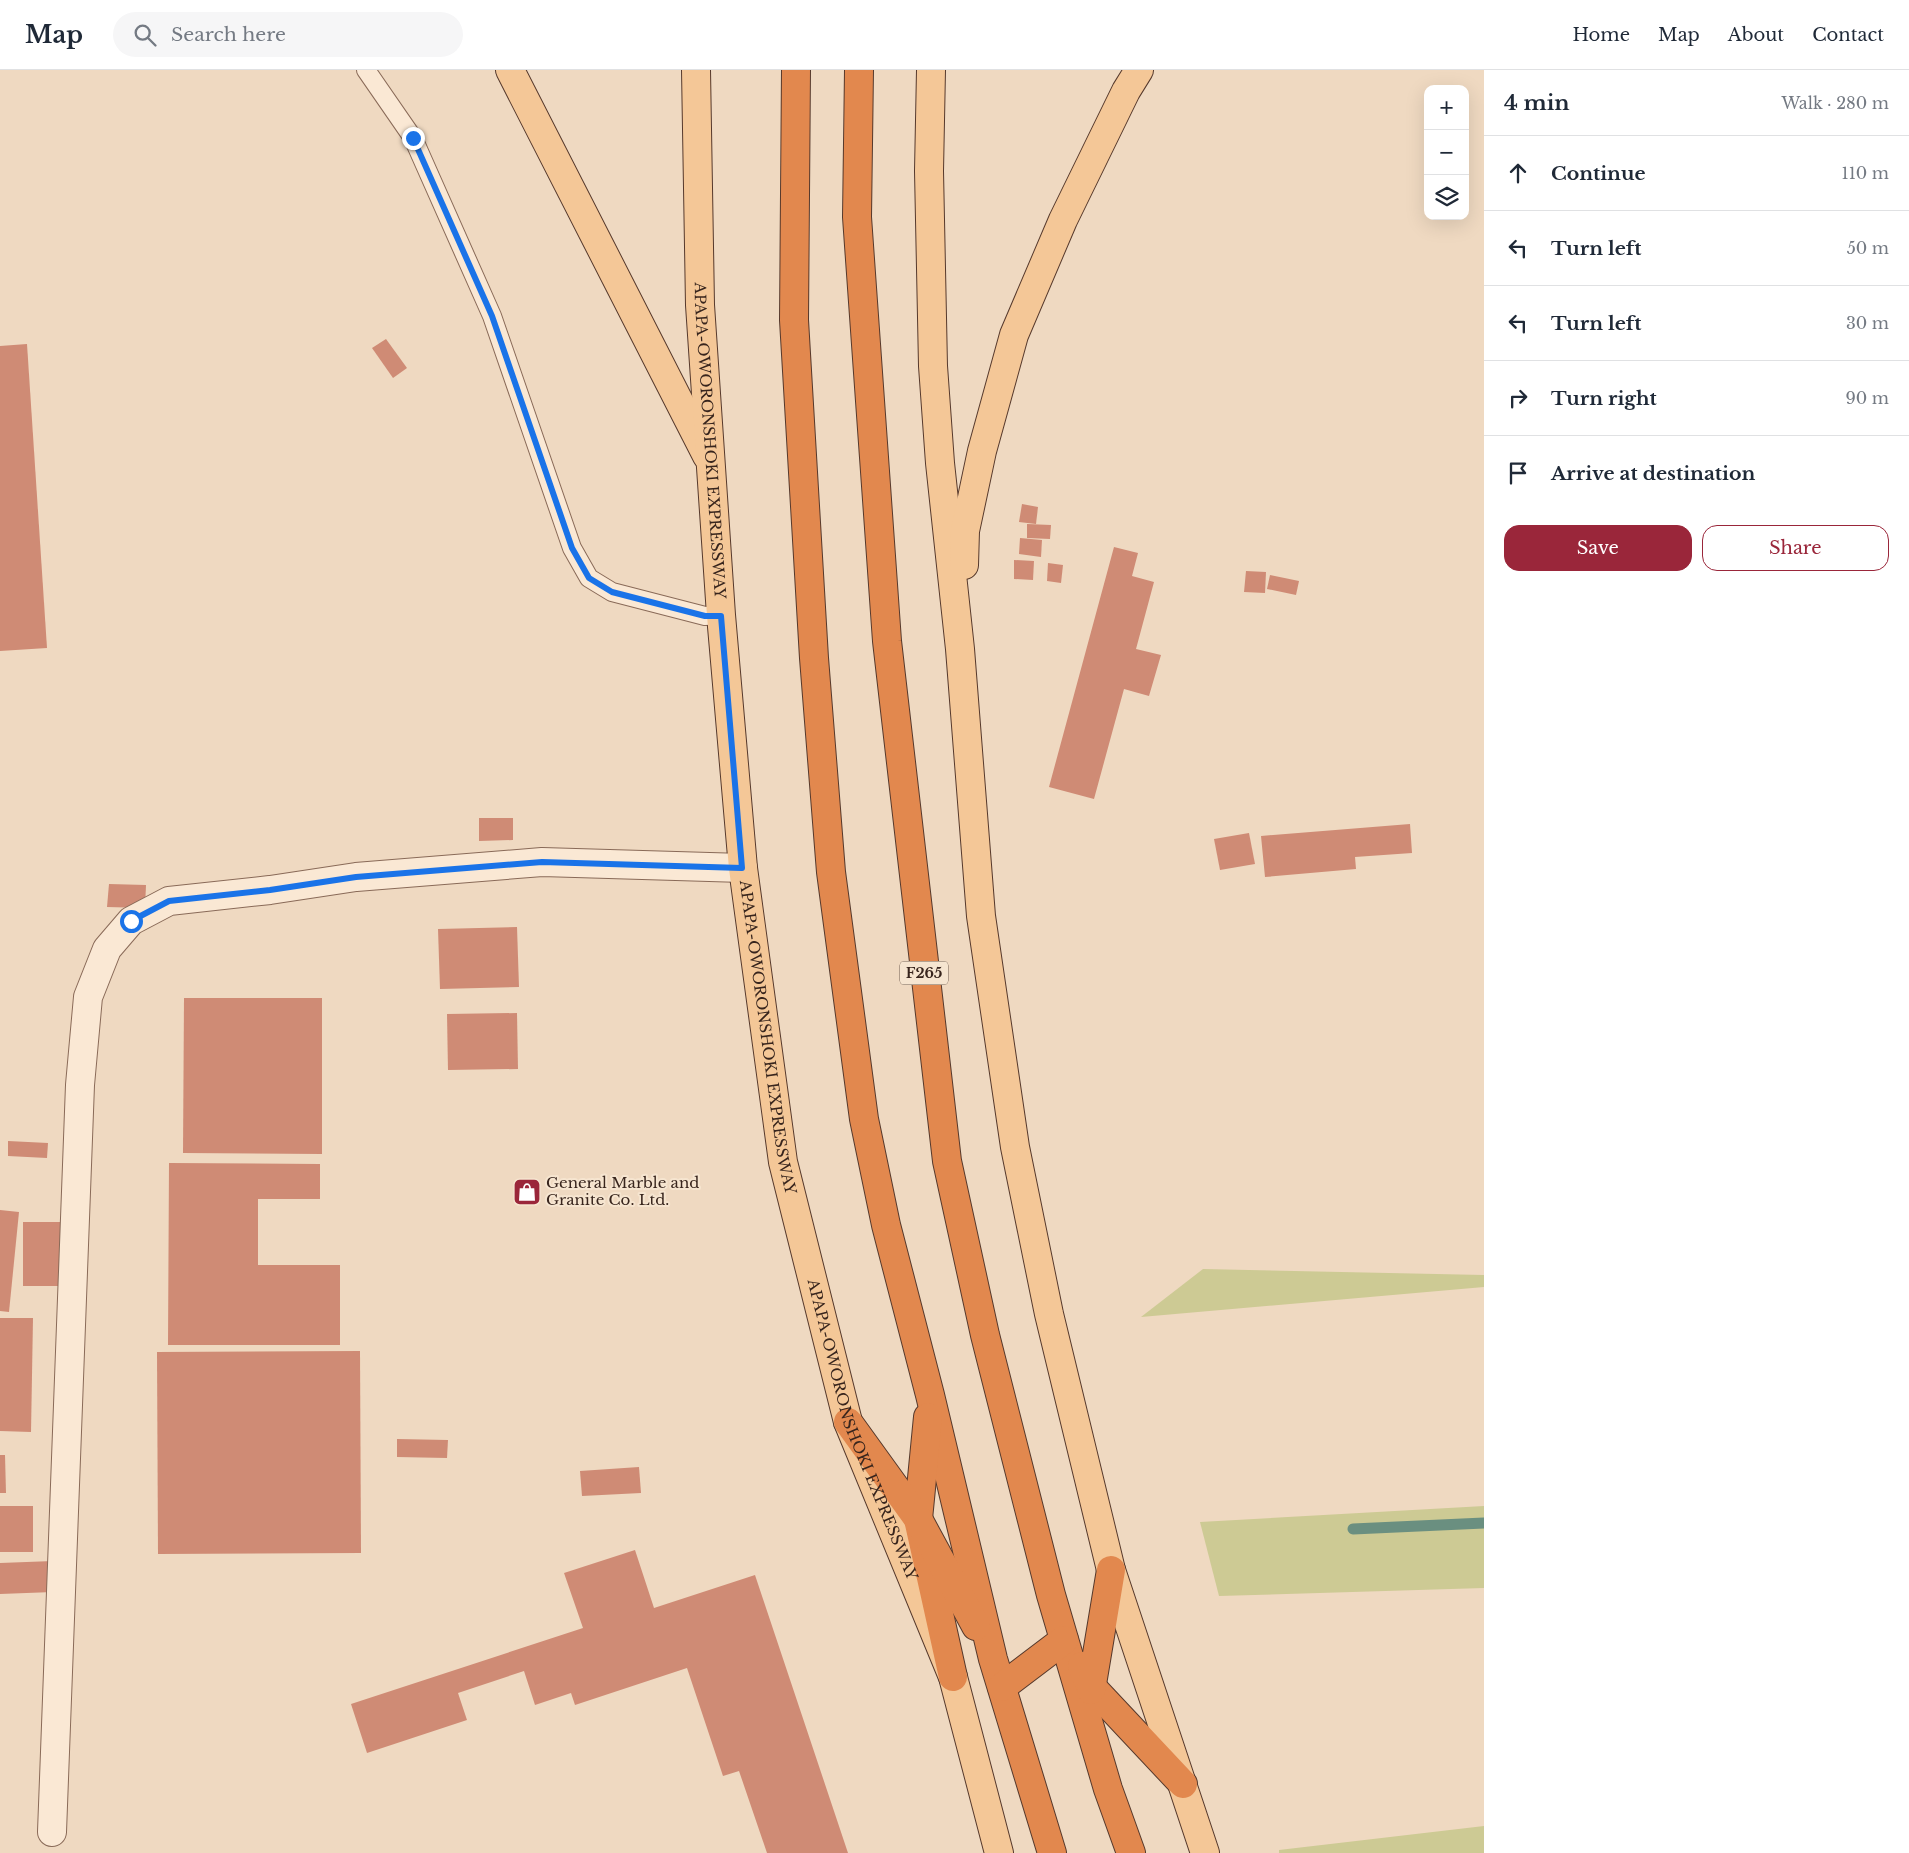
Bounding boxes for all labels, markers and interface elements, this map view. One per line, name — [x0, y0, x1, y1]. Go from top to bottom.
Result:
search box — [113, 12, 463, 57]
text: Map — [25, 20, 83, 49]
icon: search — [131, 21, 159, 49]
text: Search here — [171, 23, 286, 46]
text: Home — [1572, 24, 1630, 46]
text: Map — [1658, 24, 1700, 46]
text: About — [1728, 24, 1784, 46]
text: Contact — [1812, 24, 1884, 46]
map controls — [1424, 85, 1469, 220]
button: + — [1424, 85, 1469, 130]
text: 4 min — [1504, 90, 1570, 116]
text: Walk · 280 m — [1781, 93, 1889, 113]
route end — [402, 127, 425, 150]
button: − — [1424, 130, 1469, 175]
icon: ahead — [1504, 159, 1532, 187]
text: Continue — [1551, 162, 1646, 185]
text: 110 m — [1842, 163, 1889, 183]
button: layers — [1424, 175, 1469, 220]
icon: left — [1504, 234, 1532, 262]
text: Turn left — [1551, 237, 1642, 260]
text: 50 m — [1847, 238, 1889, 258]
street label: APAPA-OWORONSHOKI EXPRESSWAY — [691, 281, 730, 601]
icon: left — [1504, 309, 1532, 337]
text: Turn left — [1551, 312, 1642, 335]
text: 30 m — [1846, 313, 1889, 333]
icon: right — [1504, 384, 1532, 412]
text: Turn right — [1551, 387, 1657, 410]
text: 90 m — [1846, 388, 1889, 408]
icon: arrive — [1504, 459, 1532, 487]
text: Arrive at destination — [1551, 462, 1755, 485]
button: Save — [1504, 525, 1692, 571]
button: Share — [1702, 525, 1889, 571]
street label: APAPA-OWORONSHOKI EXPRESSWAY — [736, 878, 801, 1197]
route start — [120, 910, 143, 933]
road number: F265 — [900, 961, 948, 984]
place label: General Marble and Granite Co. Ltd. — [546, 1173, 699, 1209]
shop icon: General Marble and Granite Co. Ltd. — [512, 1177, 542, 1207]
street label: APAPA-OWORONSHOKI EXPRESSWAY — [803, 1276, 922, 1584]

